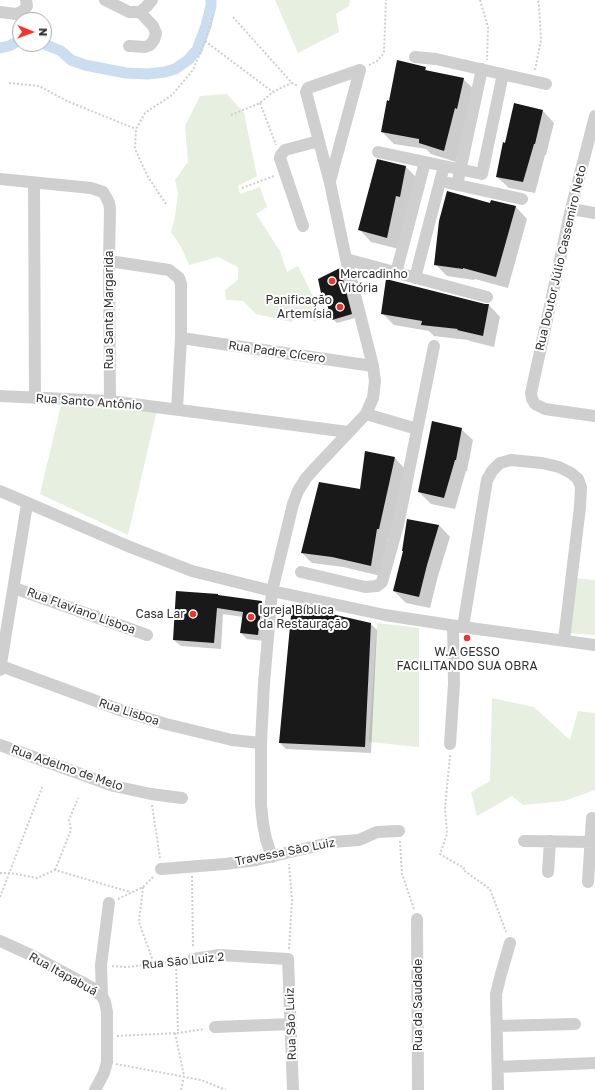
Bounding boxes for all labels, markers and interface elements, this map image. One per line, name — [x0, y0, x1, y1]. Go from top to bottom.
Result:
north arrow — [12, 12, 52, 52]
text: N — [37, 28, 50, 37]
street label: Rua Doutor Júlio Cassemiro Neto — [533, 164, 589, 352]
street label: Rua Santa Margarida — [102, 250, 116, 370]
place label: Mercadinho Vitória — [340, 267, 408, 295]
marker: Mercadinho Vitória — [327, 276, 337, 286]
place label: Panificação Artemísia — [265, 293, 332, 321]
marker: Panificação Artemísia — [335, 302, 345, 312]
street label: Rua Padre Cícero — [227, 338, 327, 366]
street label: Rua Santo Antônio — [35, 391, 143, 413]
street label: Rua Flaviano Lisboa — [25, 585, 137, 637]
place label: Igreja Bíblica da Restauração — [259, 603, 348, 631]
place label: Casa Lar — [136, 607, 185, 621]
marker: Casa Lar — [188, 609, 198, 619]
marker: Igreja Bíblica da Restauração — [246, 612, 256, 622]
marker: W.A GESSO FACILITANDO SUA OBRA — [462, 633, 472, 643]
place label: W.A GESSO FACILITANDO SUA OBRA — [397, 645, 537, 673]
street label: Rua Lisboa — [97, 695, 161, 729]
street label: Rua Adelmo de Melo — [9, 742, 125, 794]
street label: Travessa São Luiz — [234, 835, 336, 869]
street label: Rua Itapabuá — [26, 949, 100, 999]
street label: Rua São Luiz 2 — [141, 950, 225, 972]
street label: Rua da Saudade — [411, 959, 425, 1051]
street label: Rua São Luiz — [283, 987, 299, 1061]

